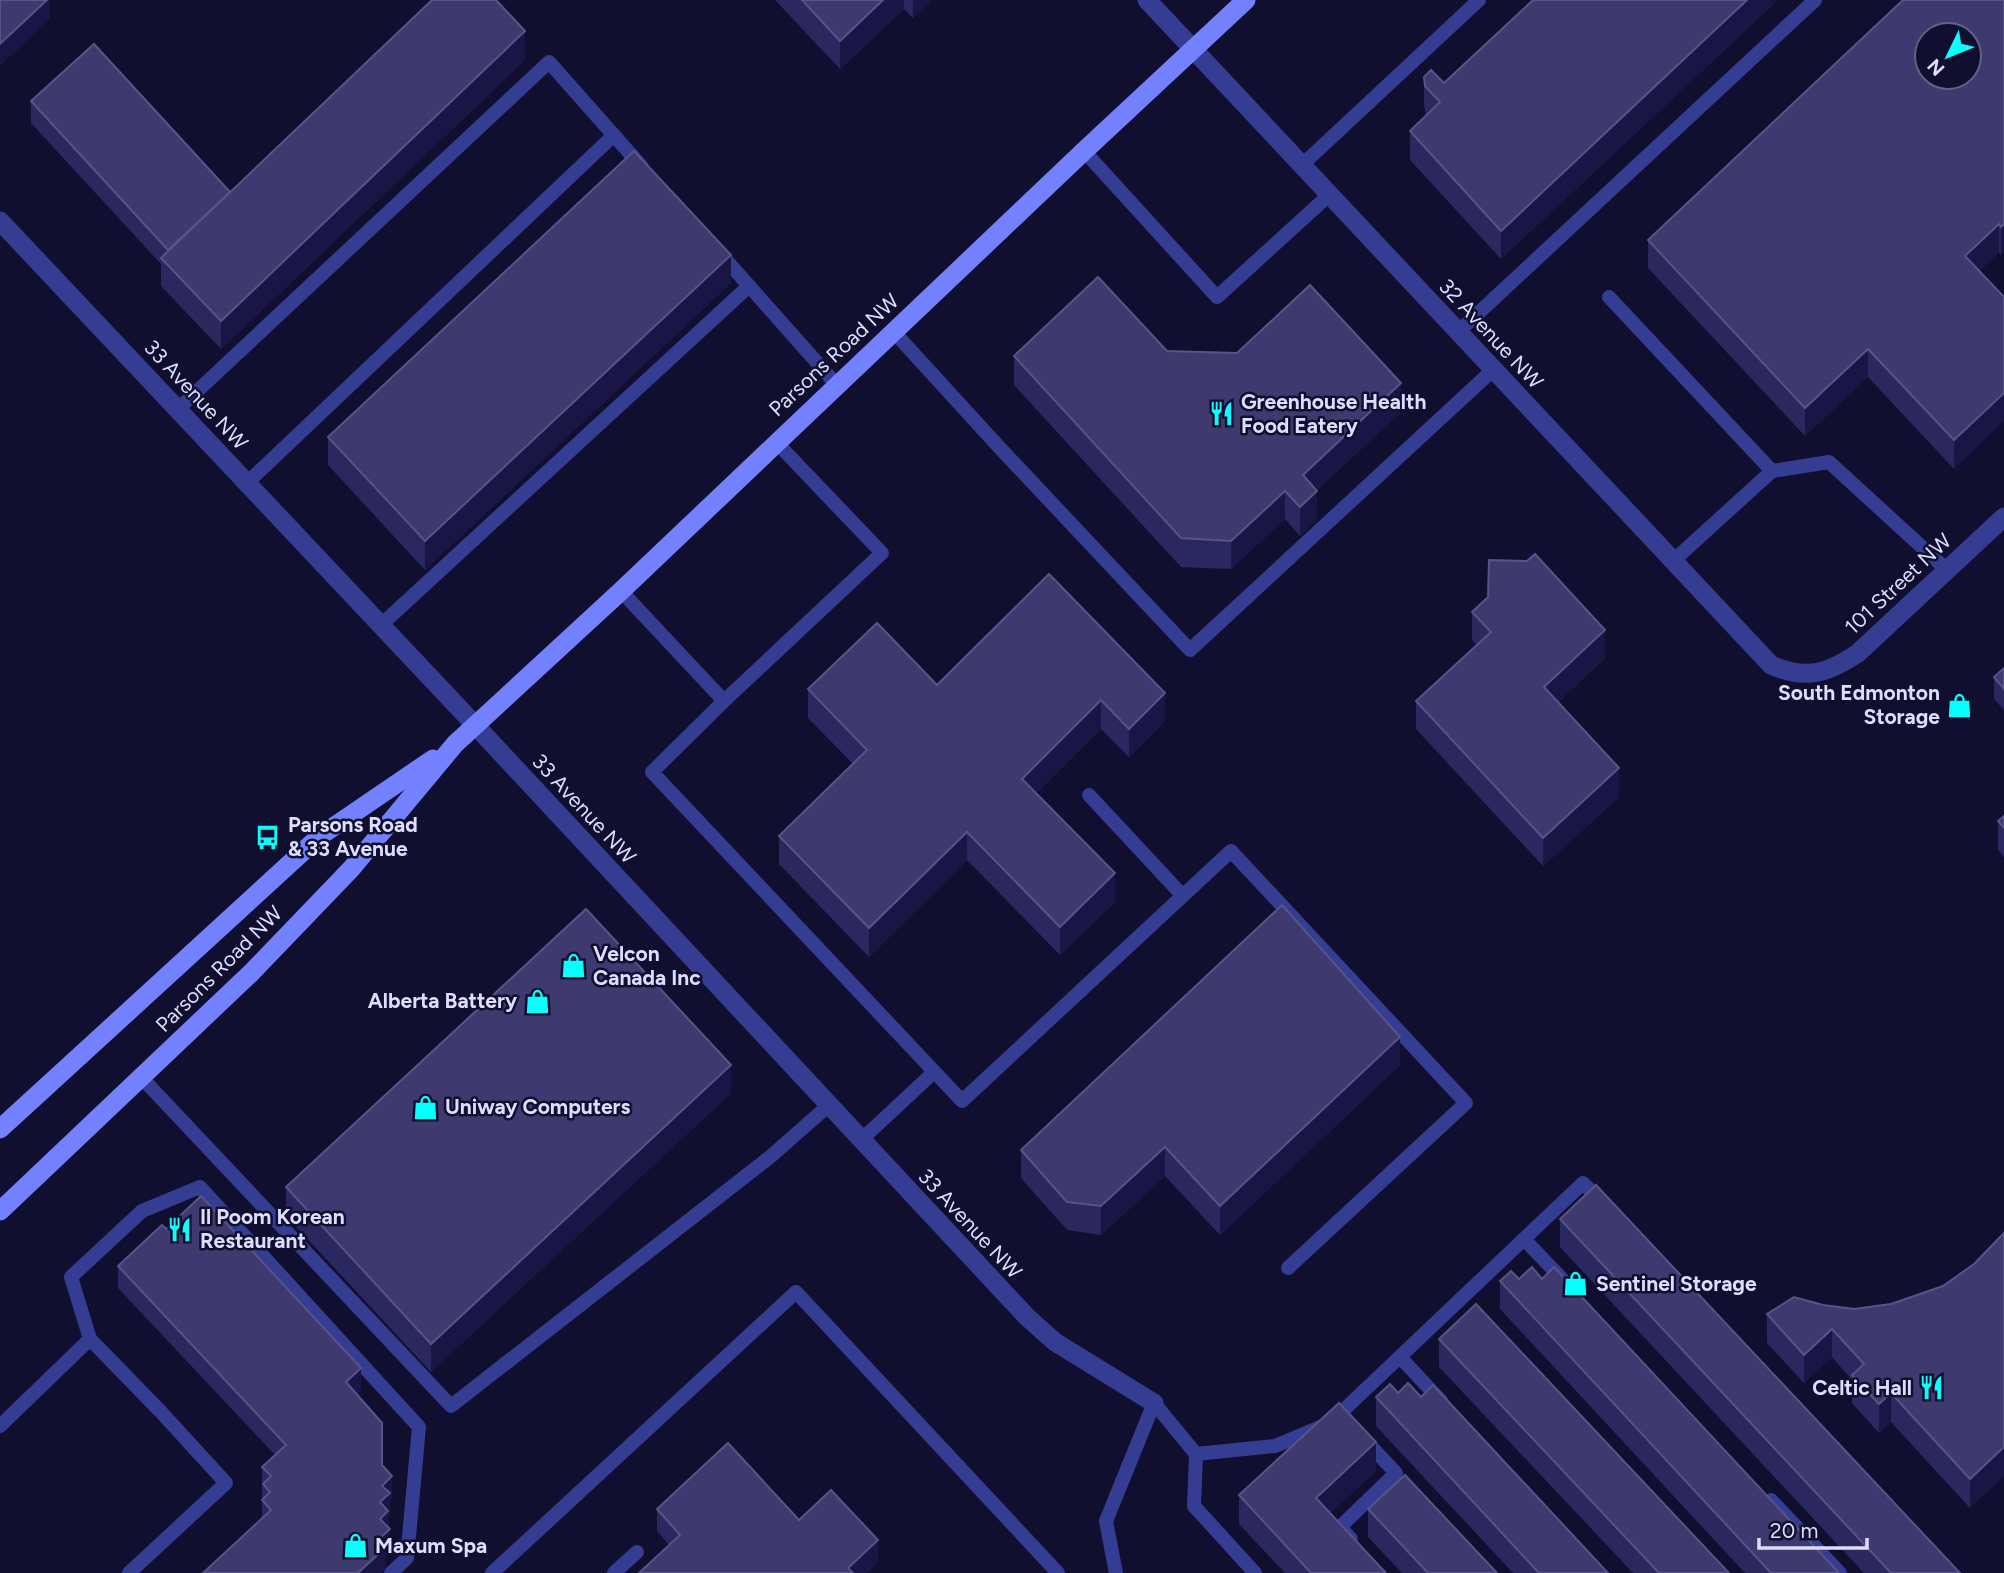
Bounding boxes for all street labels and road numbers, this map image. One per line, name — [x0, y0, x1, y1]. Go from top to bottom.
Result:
street label: 32 Avenue NW — [1434, 274, 1549, 394]
street label: Parsons Road NW — [764, 288, 904, 421]
street label: 33 Avenue NW — [139, 335, 253, 455]
street label: 101 Street NW — [1839, 528, 1956, 639]
street label: 33 Avenue NW — [527, 749, 641, 869]
street label: Parsons Road NW — [150, 900, 287, 1037]
street label: 33 Avenue NW — [913, 1164, 1027, 1284]

